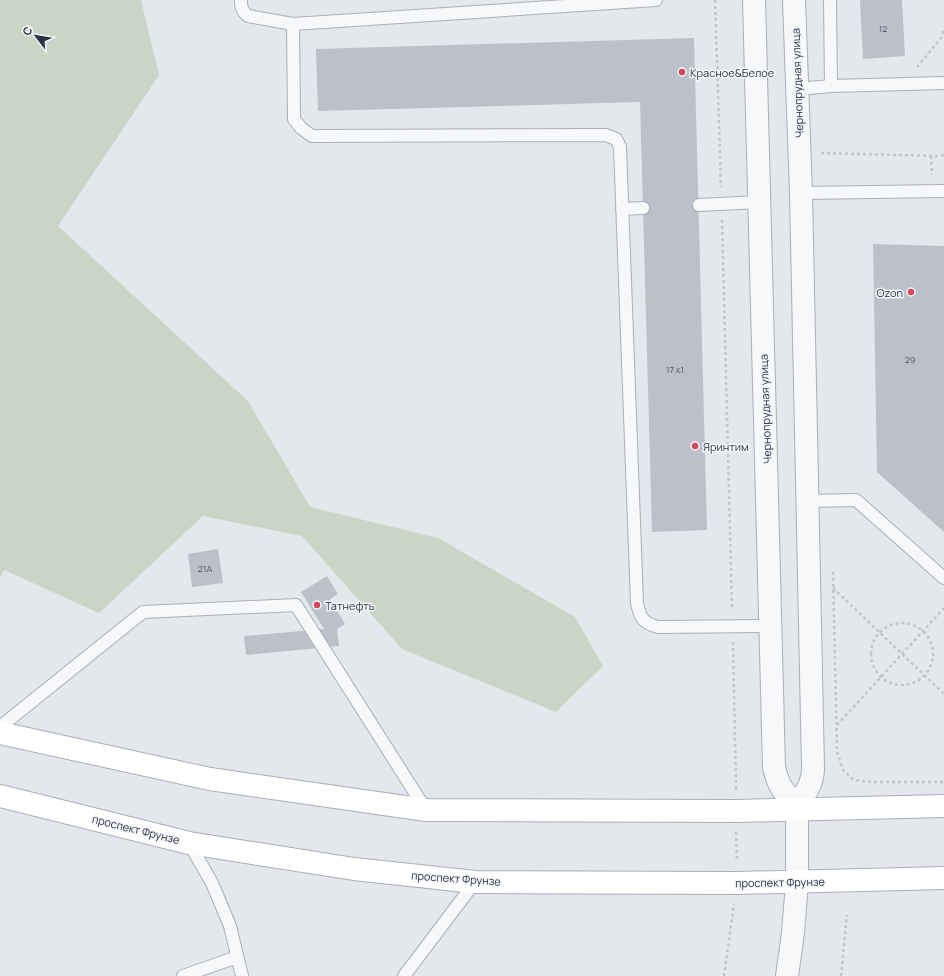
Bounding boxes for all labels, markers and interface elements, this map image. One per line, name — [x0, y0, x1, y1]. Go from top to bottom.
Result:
north arrow — [16, 16, 56, 56]
house number: 12 — [879, 22, 887, 35]
text: С — [18, 23, 36, 38]
street label: Чернопрудная улица — [788, 28, 806, 138]
place label: Красное&Белое — [690, 65, 775, 80]
marker: Красное&Белое — [677, 67, 687, 77]
place label: Ozon — [877, 285, 903, 300]
marker: Ozon — [906, 287, 916, 297]
house number: 29 — [905, 353, 915, 366]
street label: Чернопрудная улица — [756, 354, 774, 464]
house number: 17 к1 — [666, 363, 684, 376]
place label: Яринтим — [703, 439, 749, 454]
marker: Яринтим — [690, 441, 700, 451]
house number: 21А — [198, 562, 212, 575]
place label: Татнефть — [325, 598, 375, 613]
marker: Татнефть — [312, 600, 322, 610]
street label: проспект Фрунзе — [91, 811, 182, 847]
street label: проспект Фрунзе — [411, 867, 502, 889]
street label: проспект Фрунзе — [735, 874, 826, 890]

